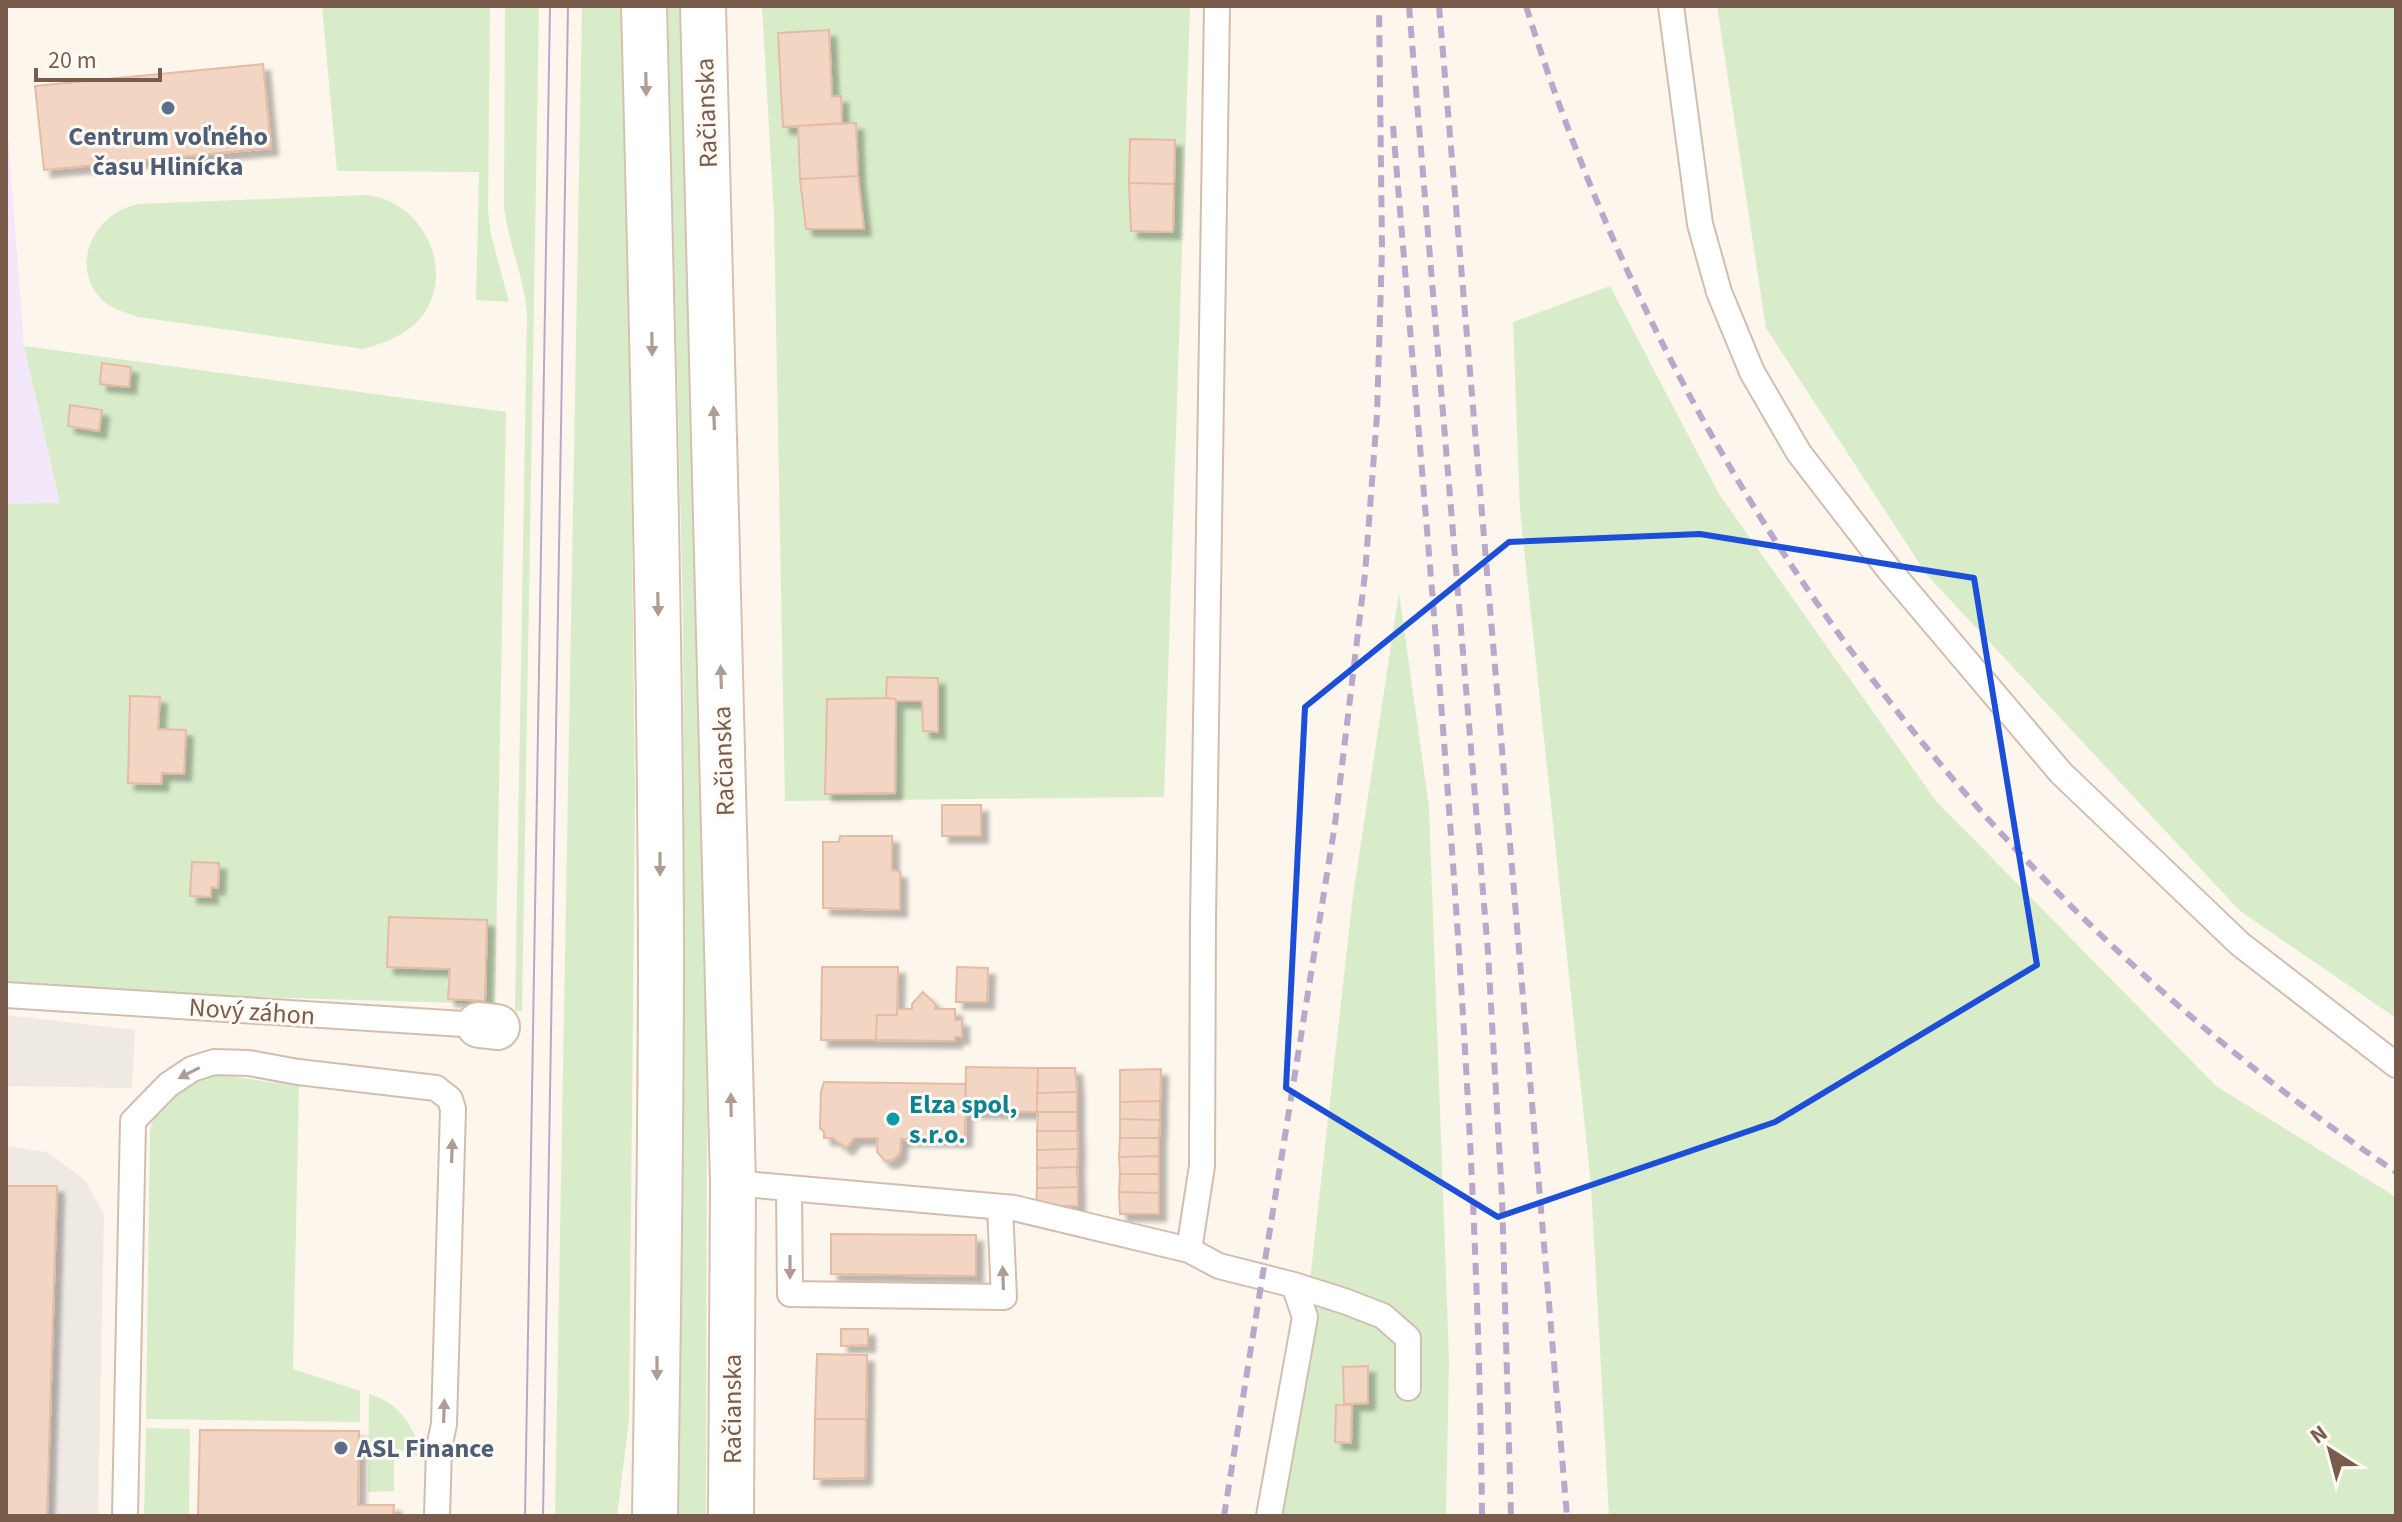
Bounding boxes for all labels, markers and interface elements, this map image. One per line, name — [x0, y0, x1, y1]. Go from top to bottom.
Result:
scale bar — [36, 32, 160, 82]
text: 20 m — [48, 43, 97, 78]
street label: Račianska — [686, 57, 727, 169]
one-way arrow — [639, 72, 652, 97]
marker: Centrum voľného času Hlinícka — [159, 99, 177, 117]
place label: Centrum voľného času Hlinícka — [68, 118, 268, 185]
one-way arrow — [646, 332, 659, 357]
one-way arrow — [707, 405, 720, 430]
one-way arrow — [651, 592, 664, 617]
one-way arrow — [714, 664, 727, 689]
street label: Račianska — [703, 705, 744, 817]
one-way arrow — [654, 852, 666, 877]
street label: Nový záhon — [188, 989, 316, 1034]
one-way arrow — [178, 1066, 201, 1079]
place label: Elza spol, s.r.o. — [909, 1086, 1017, 1153]
one-way arrow — [725, 1092, 737, 1117]
marker: Elza spol, s.r.o. — [884, 1110, 902, 1128]
one-way arrow — [445, 1138, 458, 1163]
one-way arrow — [784, 1255, 796, 1280]
one-way arrow — [996, 1265, 1009, 1290]
street label: Račianska — [714, 1354, 751, 1464]
one-way arrow — [651, 1356, 663, 1381]
one-way arrow — [438, 1398, 451, 1423]
north arrow — [2290, 1410, 2370, 1490]
text: N — [2304, 1417, 2334, 1452]
place label: ASL Finance — [356, 1430, 494, 1467]
marker: ASL Finance — [332, 1439, 350, 1457]

